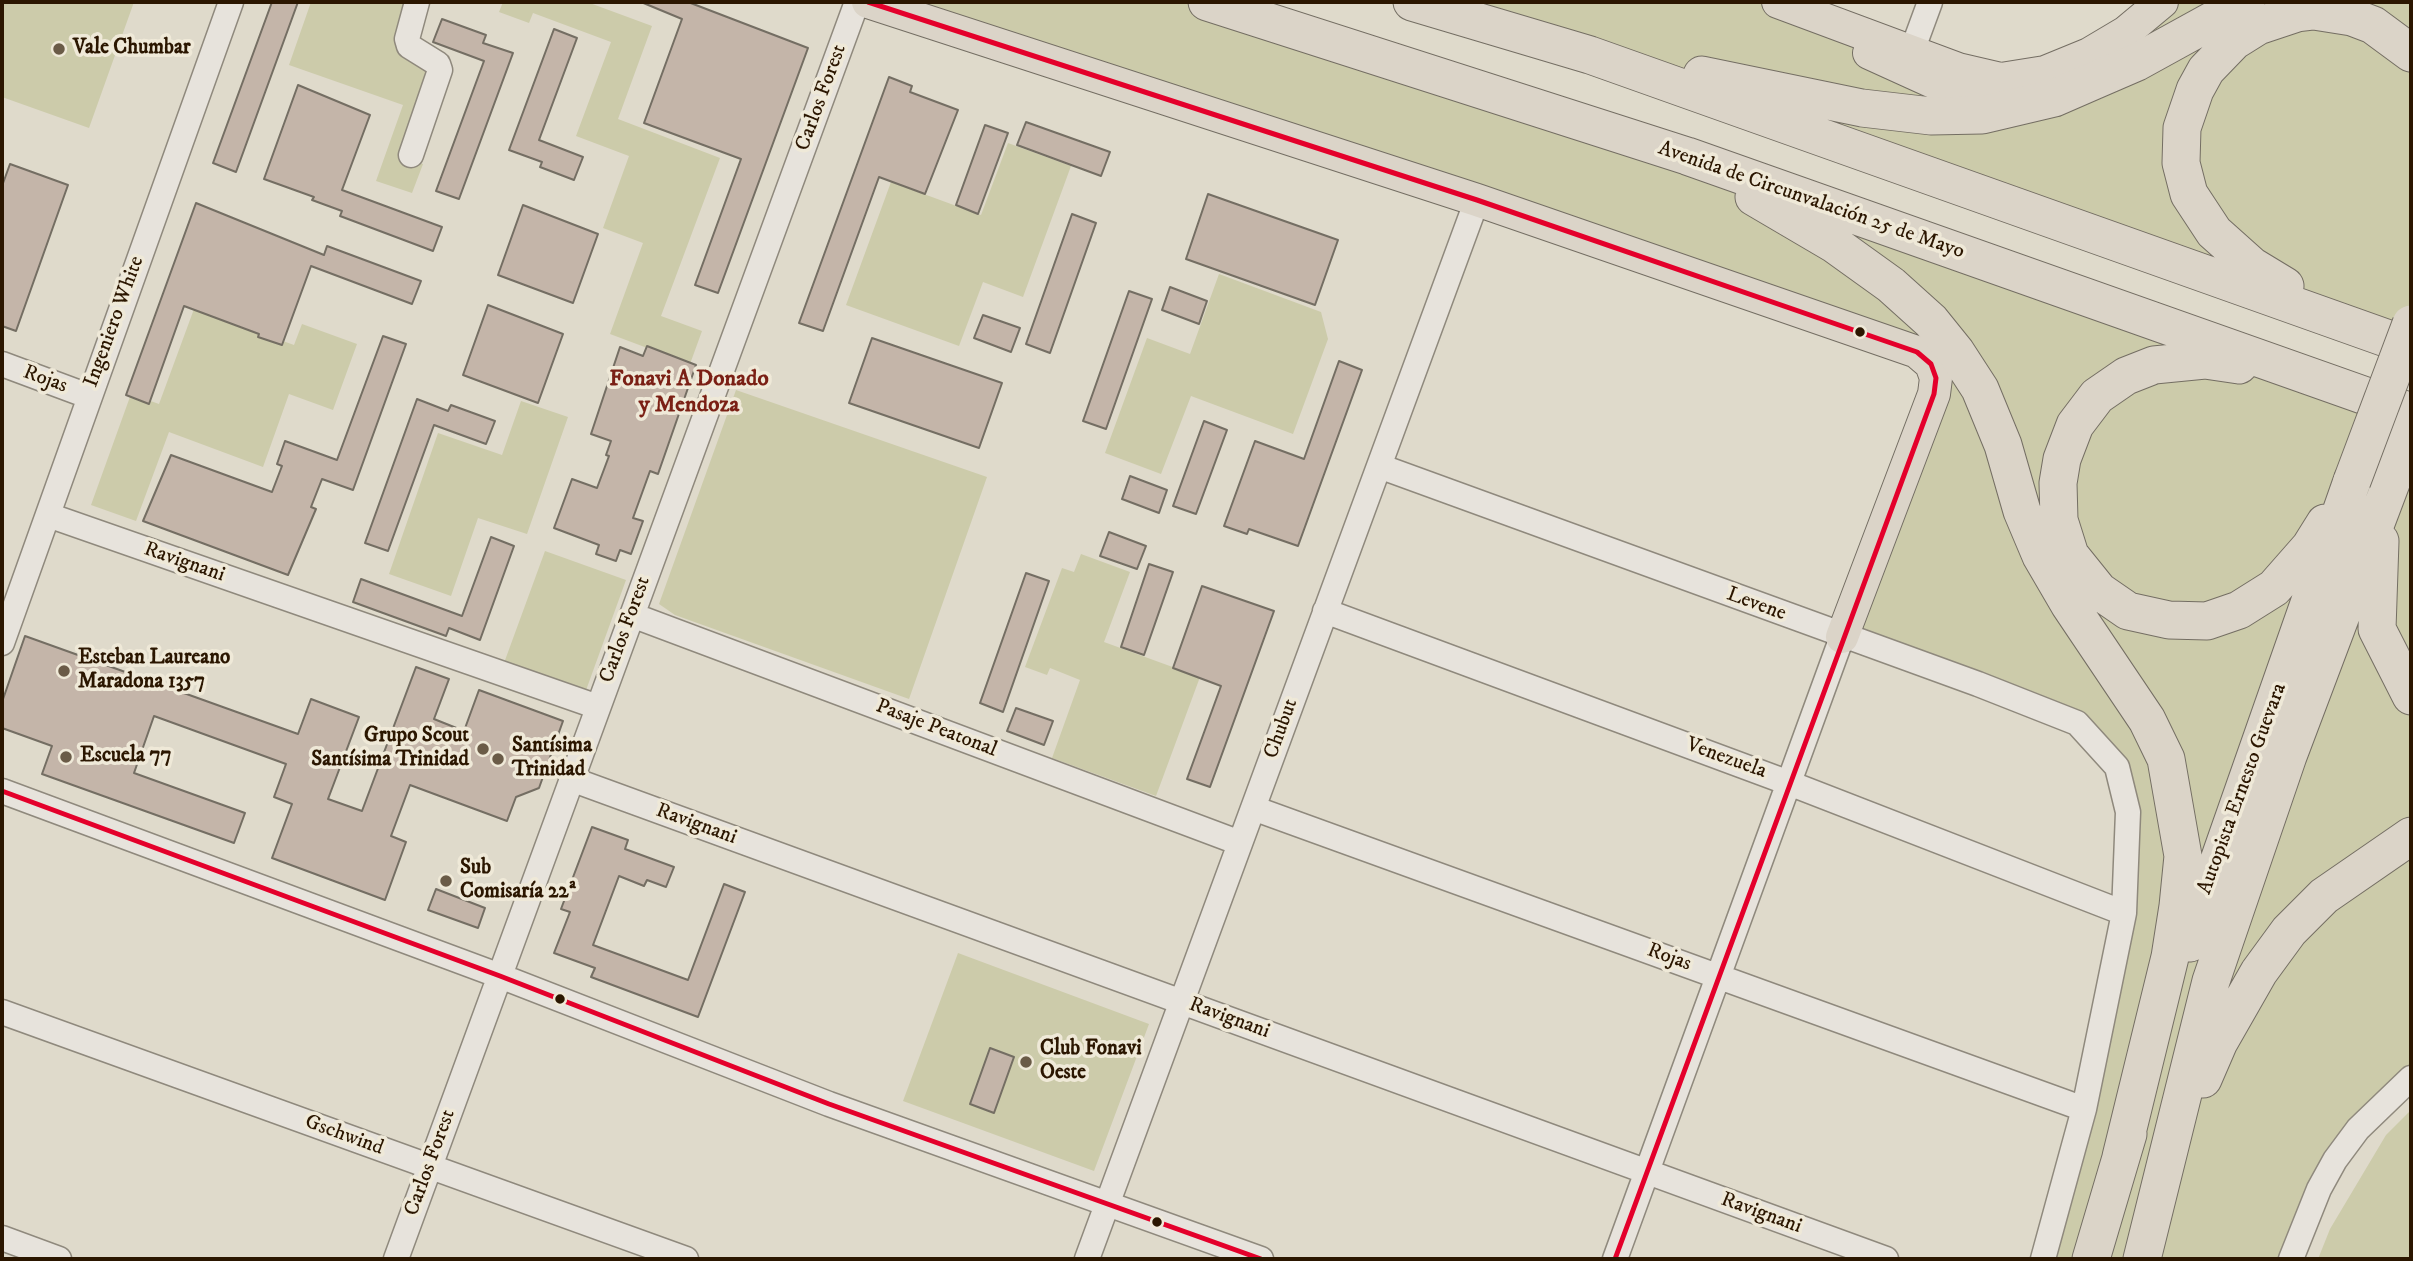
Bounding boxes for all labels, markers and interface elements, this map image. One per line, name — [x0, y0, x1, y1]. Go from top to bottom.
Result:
place label: Vale Chumbar — [73, 36, 191, 62]
marker: Vale Chumbar — [51, 41, 67, 57]
street label: Carlos Forest — [791, 41, 853, 155]
street label: Avenida de Circunvalación 25 de Mayo — [1655, 137, 1967, 265]
street label: Ingeniero White — [80, 253, 150, 391]
unlabelled marker — [1853, 325, 1867, 339]
street label: Rojas — [20, 360, 70, 400]
district label: Fonavi A Donado y Mendoza — [609, 366, 769, 420]
street label: Ravignani — [140, 537, 228, 589]
street label: Carlos Forest — [595, 573, 657, 687]
street label: Levene — [1723, 583, 1789, 627]
place label: Esteban Laureano Maradona 1357 — [78, 646, 230, 696]
marker: Esteban Laureano Maradona 1357 — [56, 663, 72, 679]
street label: Autopista Ernesto Guevara — [2193, 680, 2293, 898]
street label: Pasaje Peatonal — [872, 694, 1000, 764]
street label: Chubut — [1260, 696, 1304, 762]
place label: Grupo Scout Santísima Trinidad — [311, 724, 469, 774]
street label: Venezuela — [1682, 733, 1770, 785]
place label: Santísima Trinidad — [512, 734, 592, 784]
marker: Grupo Scout Santísima Trinidad — [475, 741, 491, 757]
place label: Escuela 77 — [80, 744, 172, 770]
marker: Escuela 77 — [58, 749, 74, 765]
marker: Santísima Trinidad — [490, 751, 506, 767]
street label: Ravignani — [652, 799, 740, 851]
place label: Sub Comisaría 22ª — [460, 856, 577, 906]
marker: Sub Comisaría 22ª — [438, 873, 454, 889]
street label: Rojas — [1644, 938, 1694, 978]
unlabelled marker — [553, 992, 567, 1006]
street label: Ravignani — [1185, 993, 1273, 1045]
place label: Club Fonavi Oeste — [1040, 1037, 1142, 1087]
marker: Club Fonavi Oeste — [1018, 1054, 1034, 1070]
street label: Carlos Forest — [400, 1106, 462, 1220]
street label: Gschwind — [301, 1110, 387, 1162]
street label: Ravignani — [1717, 1188, 1805, 1240]
unlabelled marker — [1150, 1215, 1164, 1229]

